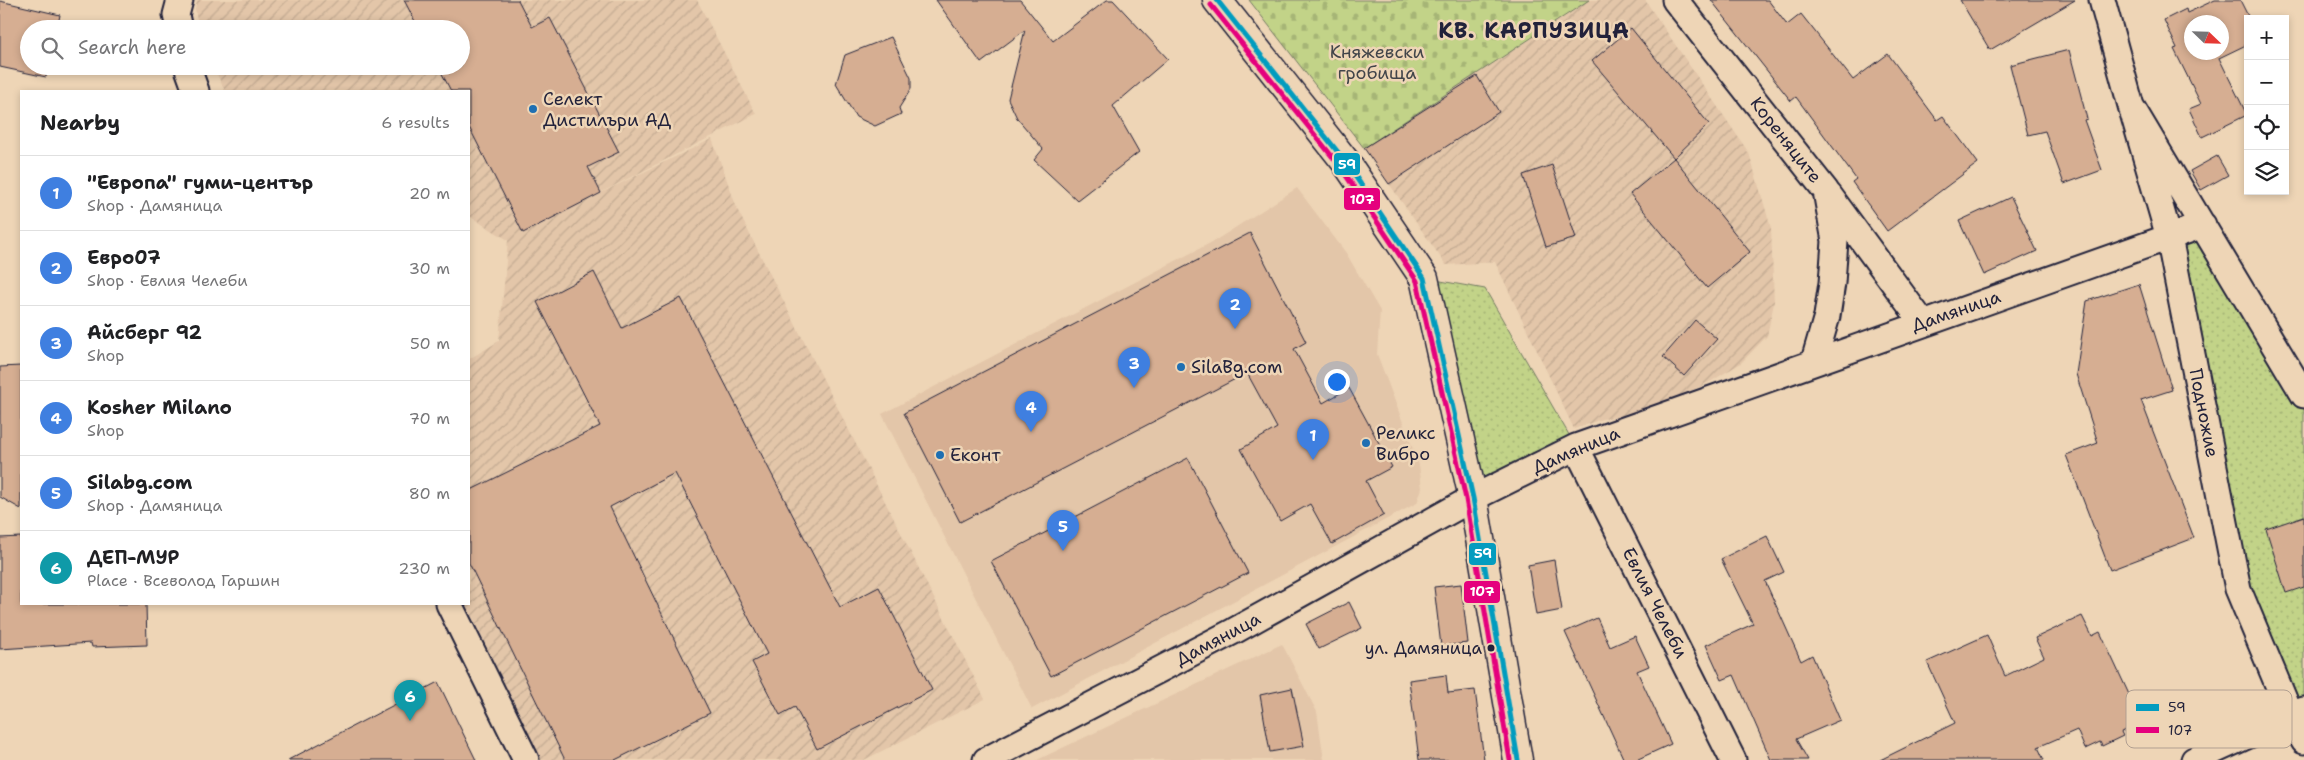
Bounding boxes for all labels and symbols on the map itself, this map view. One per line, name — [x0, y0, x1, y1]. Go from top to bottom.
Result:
north arrow — [2184, 15, 2229, 60]
district label: КВ. КАРПУЗИЦА — [1438, 16, 1630, 45]
park label: Княжевски гробища — [1330, 40, 1425, 85]
place label: Селект Дистилъри АД — [543, 87, 671, 132]
street label: Кореняците — [1745, 92, 1827, 188]
marker: Селект Дистилъри АД — [527, 103, 539, 115]
line badge: 59 — [1333, 152, 1361, 176]
text: 59 — [1338, 155, 1356, 173]
line badge: 107 — [1343, 187, 1381, 211]
text: 107 — [1349, 190, 1375, 208]
street label: Дамяница — [1908, 285, 2004, 337]
pin: 2 — [1219, 288, 1251, 329]
pin: 3 — [1118, 347, 1150, 388]
place label: SilaBg.com — [1191, 355, 1283, 379]
marker: SilaBg.com — [1175, 361, 1187, 373]
street label: Подножие — [2184, 367, 2224, 459]
your location — [1324, 369, 1350, 395]
pin: 4 — [1015, 391, 1047, 432]
pin: 1 — [1297, 419, 1329, 460]
place label: Реликс Вибро — [1376, 421, 1436, 466]
street label: Дамяница — [1528, 421, 1624, 479]
marker: Реликс Вибро — [1360, 437, 1372, 449]
place label: Еконт — [950, 443, 1001, 467]
marker: Еконт — [934, 449, 946, 461]
pin: 5 — [1047, 510, 1079, 551]
line badge: 59 — [1468, 542, 1497, 566]
street label: Евлия Челеби — [1617, 543, 1693, 663]
text: 59 — [1474, 544, 1492, 562]
line badge: 107 — [1463, 580, 1501, 604]
text: 107 — [1469, 582, 1495, 600]
street label: Дамяница — [1171, 607, 1265, 671]
place label: ул. Дамяница — [1365, 637, 1482, 659]
marker: ул. Дамяница — [1486, 643, 1496, 653]
pin: 6 — [394, 680, 426, 721]
legend — [2126, 690, 2292, 748]
text: 59 — [2168, 698, 2186, 716]
text: 107 — [2168, 721, 2192, 739]

